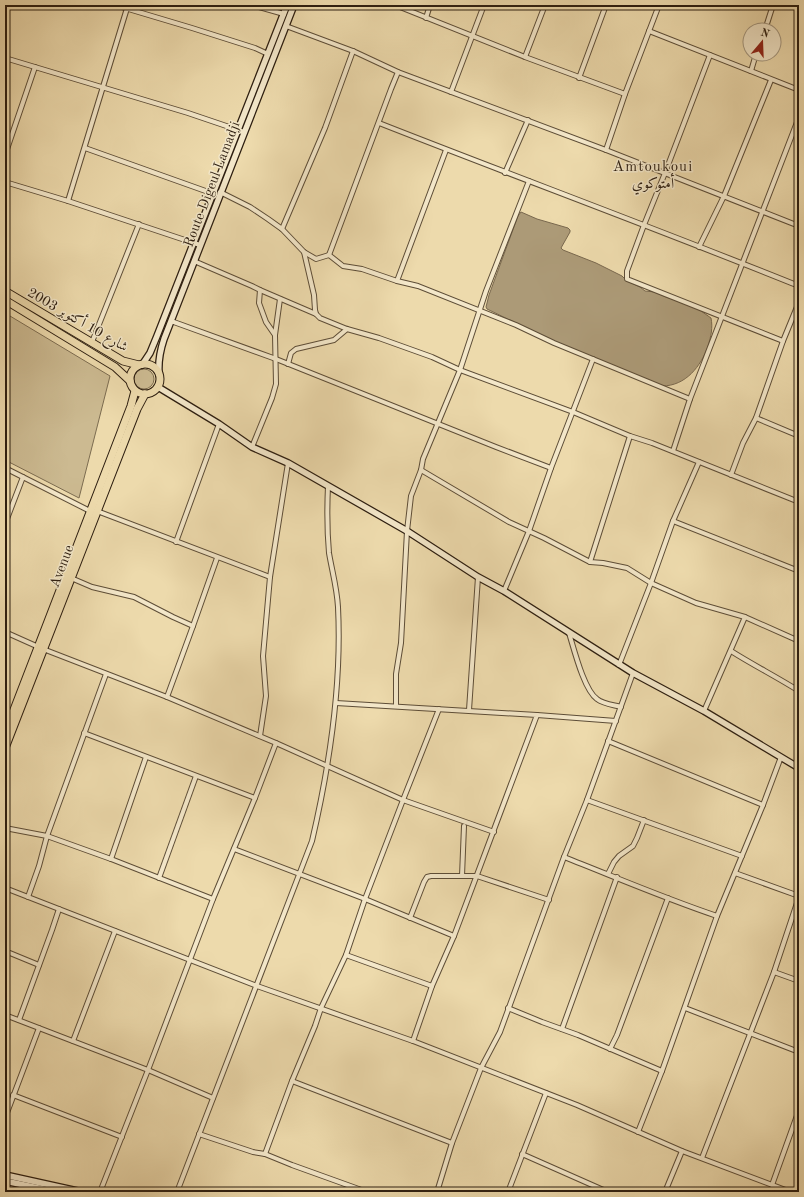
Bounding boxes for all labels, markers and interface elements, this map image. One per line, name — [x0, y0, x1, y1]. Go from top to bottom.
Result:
north arrow — [742, 22, 782, 62]
text: N — [759, 27, 771, 41]
street label: Route Digeul Lamadji — [181, 119, 242, 249]
district label: Amtoukoui أمتوكوي — [613, 160, 693, 195]
street label: شارع 10 أكتوبر 2003 — [23, 282, 132, 358]
street label: Avenue — [47, 543, 76, 590]

